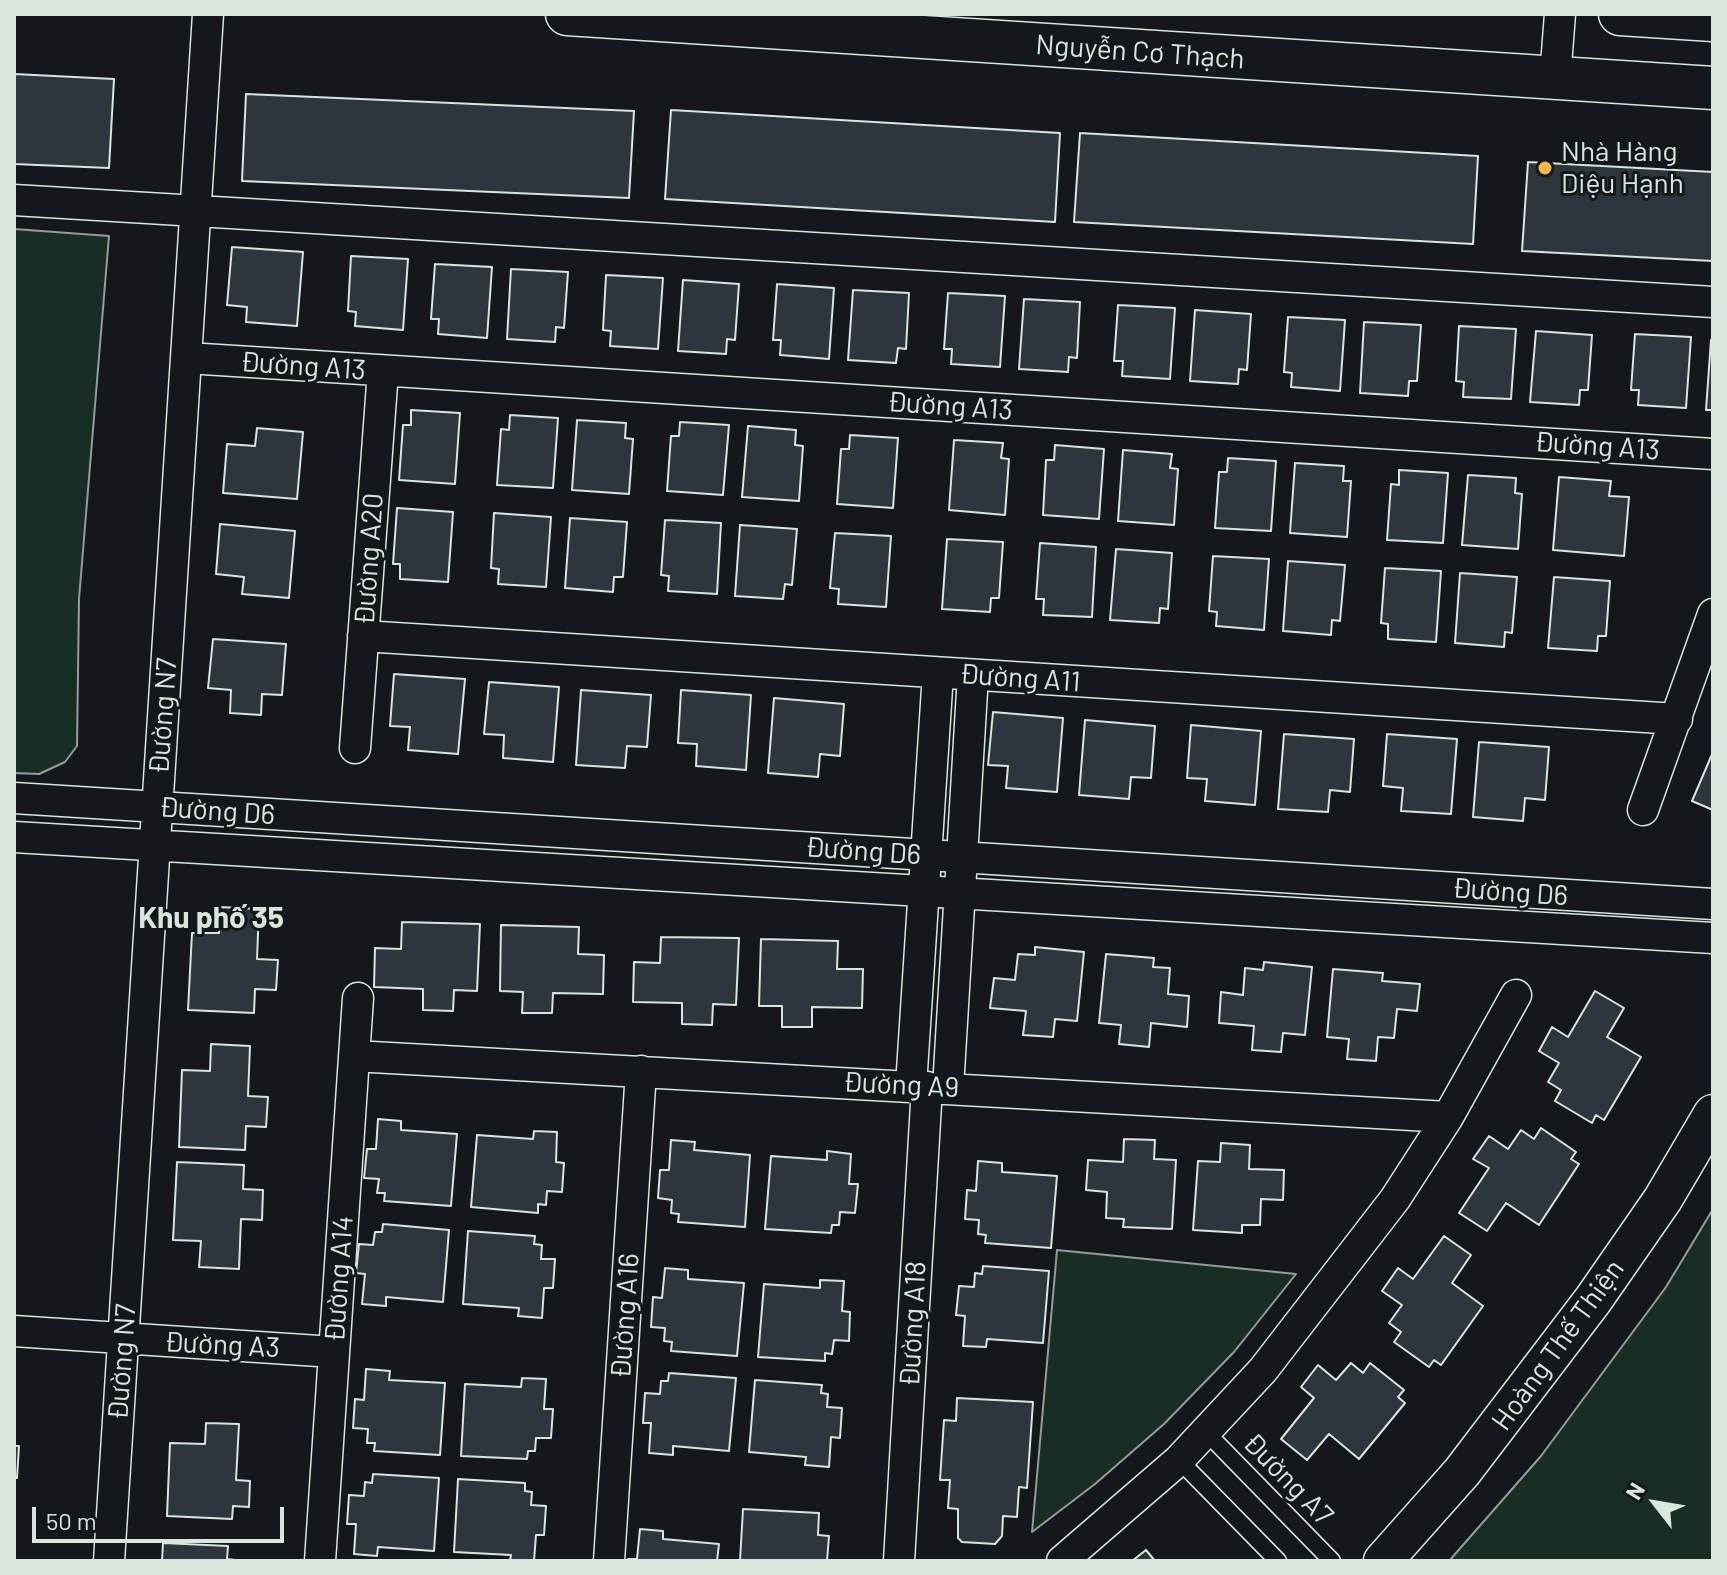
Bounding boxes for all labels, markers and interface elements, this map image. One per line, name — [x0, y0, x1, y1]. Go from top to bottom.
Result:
street label: Nguyễn Cơ Thạch — [1034, 28, 1246, 76]
place label: Nhà Hàng Diệu Hạnh — [1561, 135, 1684, 201]
marker: Nhà Hàng Diệu Hạnh — [1536, 159, 1554, 177]
street label: Đường A13 — [239, 345, 367, 387]
street label: Đường A13 — [886, 385, 1014, 427]
street label: Đường A13 — [1533, 425, 1661, 467]
street label: Đường A20 — [348, 492, 390, 626]
street label: Đường N7 — [142, 657, 184, 775]
street label: Đường A11 — [958, 657, 1082, 699]
street label: Đường D6 — [158, 790, 276, 832]
street label: Đường D6 — [804, 830, 922, 872]
street label: Đường D6 — [1451, 871, 1569, 913]
district label: Khu phố 35 — [138, 900, 284, 936]
street label: Đường A9 — [842, 1065, 960, 1105]
street label: Đường A14 — [318, 1215, 360, 1343]
street label: Đường A16 — [604, 1252, 646, 1380]
street label: Hoàng Thế Thiện — [1485, 1253, 1631, 1437]
street label: Đường A18 — [893, 1260, 933, 1388]
street label: Đường N7 — [101, 1303, 143, 1421]
street label: Đường A3 — [163, 1325, 281, 1365]
street label: Đường A7 — [1236, 1426, 1340, 1532]
north arrow — [1615, 1463, 1695, 1543]
text: N — [1620, 1478, 1649, 1504]
scale bar — [36, 1491, 288, 1541]
text: 50 m — [46, 1506, 97, 1535]

